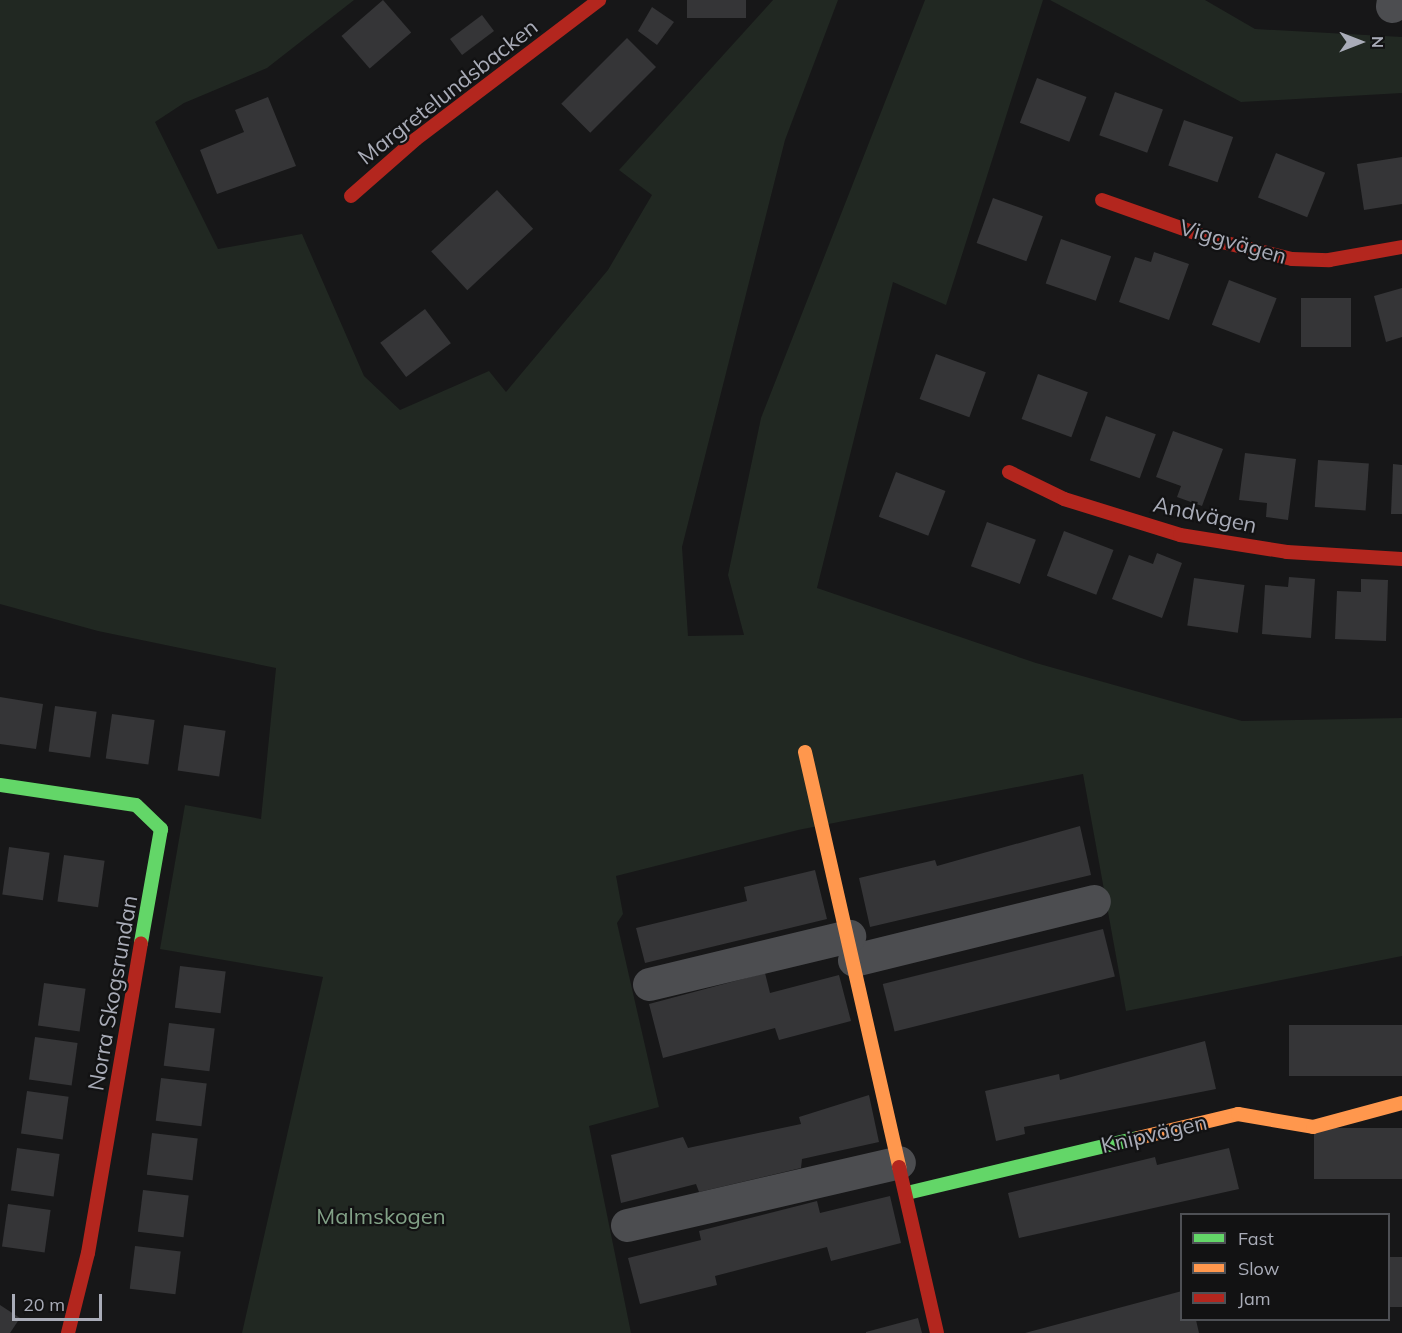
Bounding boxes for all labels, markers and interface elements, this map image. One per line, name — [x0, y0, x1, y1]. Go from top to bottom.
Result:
north arrow — [1330, 12, 1390, 72]
street label: Margretelundsbacken — [353, 14, 543, 170]
text: N — [1368, 36, 1388, 48]
street label: Viggvägen — [1176, 214, 1290, 270]
street label: Andvägen — [1151, 491, 1259, 539]
street label: Norra Skogsrundan — [83, 893, 143, 1093]
street label: Knipvägen — [1098, 1109, 1210, 1159]
park label: Malmskogen — [316, 1204, 446, 1230]
legend — [1180, 1213, 1390, 1321]
text: Fast — [1238, 1227, 1274, 1250]
text: Slow — [1238, 1257, 1279, 1280]
scale bar — [15, 1282, 105, 1320]
text: Jam — [1238, 1287, 1271, 1310]
text: 20 m — [23, 1293, 65, 1316]

